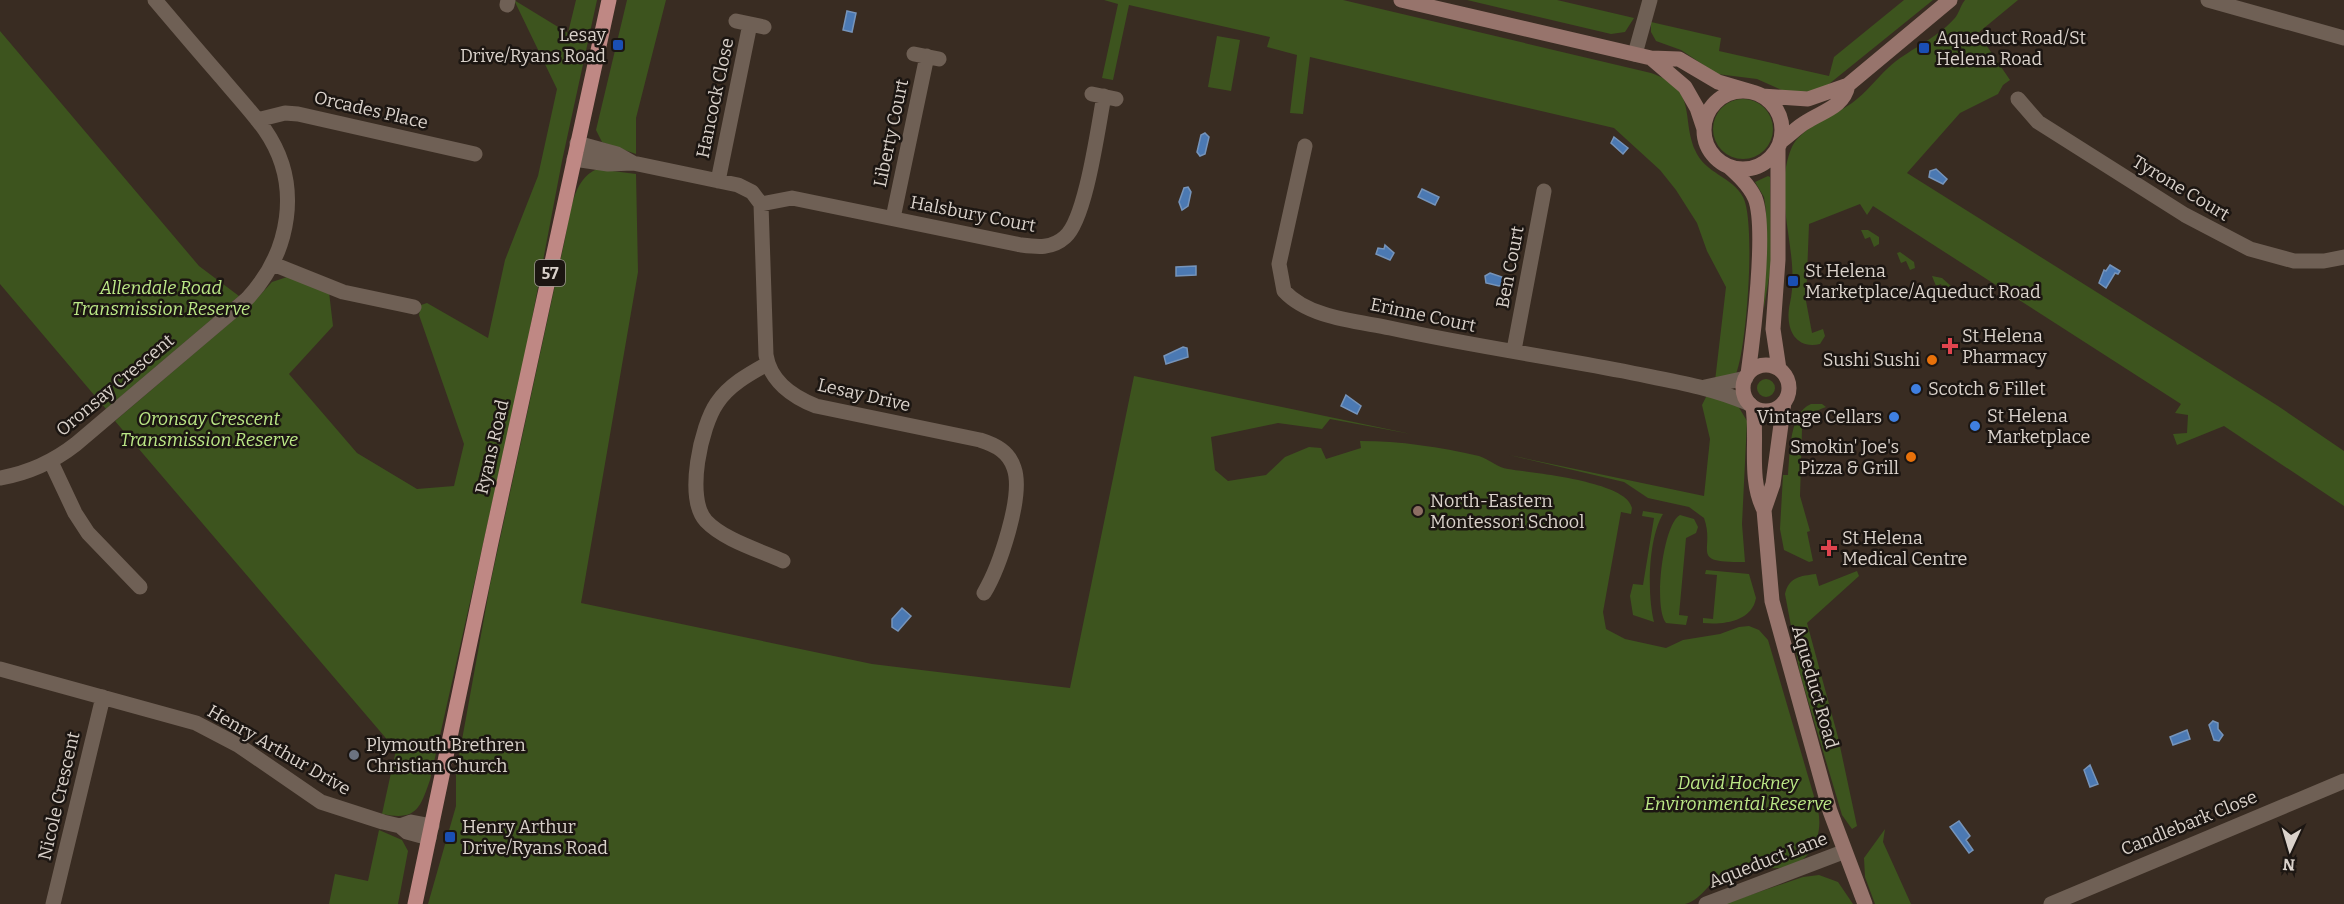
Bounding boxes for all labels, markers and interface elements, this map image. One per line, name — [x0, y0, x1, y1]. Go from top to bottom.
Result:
place label: Lesay Drive/Ryans Road — [460, 24, 606, 67]
place label: Aqueduct Road/St Helena Road — [1936, 27, 2087, 70]
street label: Hancock Close — [692, 36, 738, 160]
marker: Lesay Drive/Ryans Road — [611, 38, 625, 52]
marker: Aqueduct Road/St Helena Road — [1917, 41, 1931, 55]
street label: Liberty Court — [869, 77, 913, 189]
street label: Orcades Place — [312, 86, 430, 134]
street label: Tyrone Court — [2128, 150, 2234, 226]
street label: Halsbury Court — [908, 191, 1038, 237]
street label: Ben Court — [1491, 224, 1529, 310]
road number: 57 — [535, 260, 565, 286]
place label: St Helena Marketplace/Aqueduct Road — [1805, 260, 2041, 303]
marker: St Helena Marketplace/Aqueduct Road — [1786, 274, 1800, 288]
park label: Allendale Road Transmission Reserve — [72, 277, 250, 320]
street label: Erinne Court — [1368, 293, 1478, 337]
place label: St Helena Pharmacy — [1962, 325, 2047, 368]
street label: Oronsay Crescent — [52, 329, 179, 441]
marker: St Helena Pharmacy — [1943, 339, 1957, 353]
place label: Sushi Sushi — [1823, 349, 1920, 371]
marker: Sushi Sushi — [1925, 353, 1939, 367]
street label: Lesay Drive — [815, 374, 913, 416]
place label: Scotch & Fillet — [1928, 378, 2046, 400]
marker: Scotch & Fillet — [1909, 382, 1923, 396]
street label: Ryans Road — [470, 397, 514, 496]
place label: St Helena Marketplace — [1987, 405, 2090, 448]
place label: Vintage Cellars — [1757, 406, 1882, 428]
park label: Oronsay Crescent Transmission Reserve — [120, 408, 298, 451]
marker: Vintage Cellars — [1887, 410, 1901, 424]
marker: St Helena Marketplace — [1968, 419, 1982, 433]
place label: Smokin' Joe's Pizza & Grill — [1790, 436, 1899, 479]
marker: Smokin' Joe's Pizza & Grill — [1904, 450, 1918, 464]
place label: North-Eastern Montessori School — [1430, 490, 1584, 533]
marker: North-Eastern Montessori School — [1411, 504, 1425, 518]
place label: St Helena Medical Centre — [1842, 527, 1967, 570]
marker: St Helena Medical Centre — [1820, 539, 1838, 557]
street label: Aqueduct Road — [1787, 623, 1843, 751]
street label: Henry Arthur Drive — [204, 700, 354, 800]
street label: Nicole Crescent — [34, 729, 85, 862]
place label: Plymouth Brethren Christian Church — [366, 734, 526, 777]
marker: Plymouth Brethren Christian Church — [347, 748, 361, 762]
park label: David Hockney Environmental Reserve — [1644, 772, 1832, 815]
street label: Candlebark Close — [2118, 786, 2260, 860]
place label: Henry Arthur Drive/Ryans Road — [462, 816, 608, 859]
north arrow — [2260, 820, 2320, 880]
street label: Aqueduct Lane — [1705, 827, 1831, 893]
marker: Henry Arthur Drive/Ryans Road — [443, 830, 457, 844]
text: N — [2282, 855, 2296, 874]

